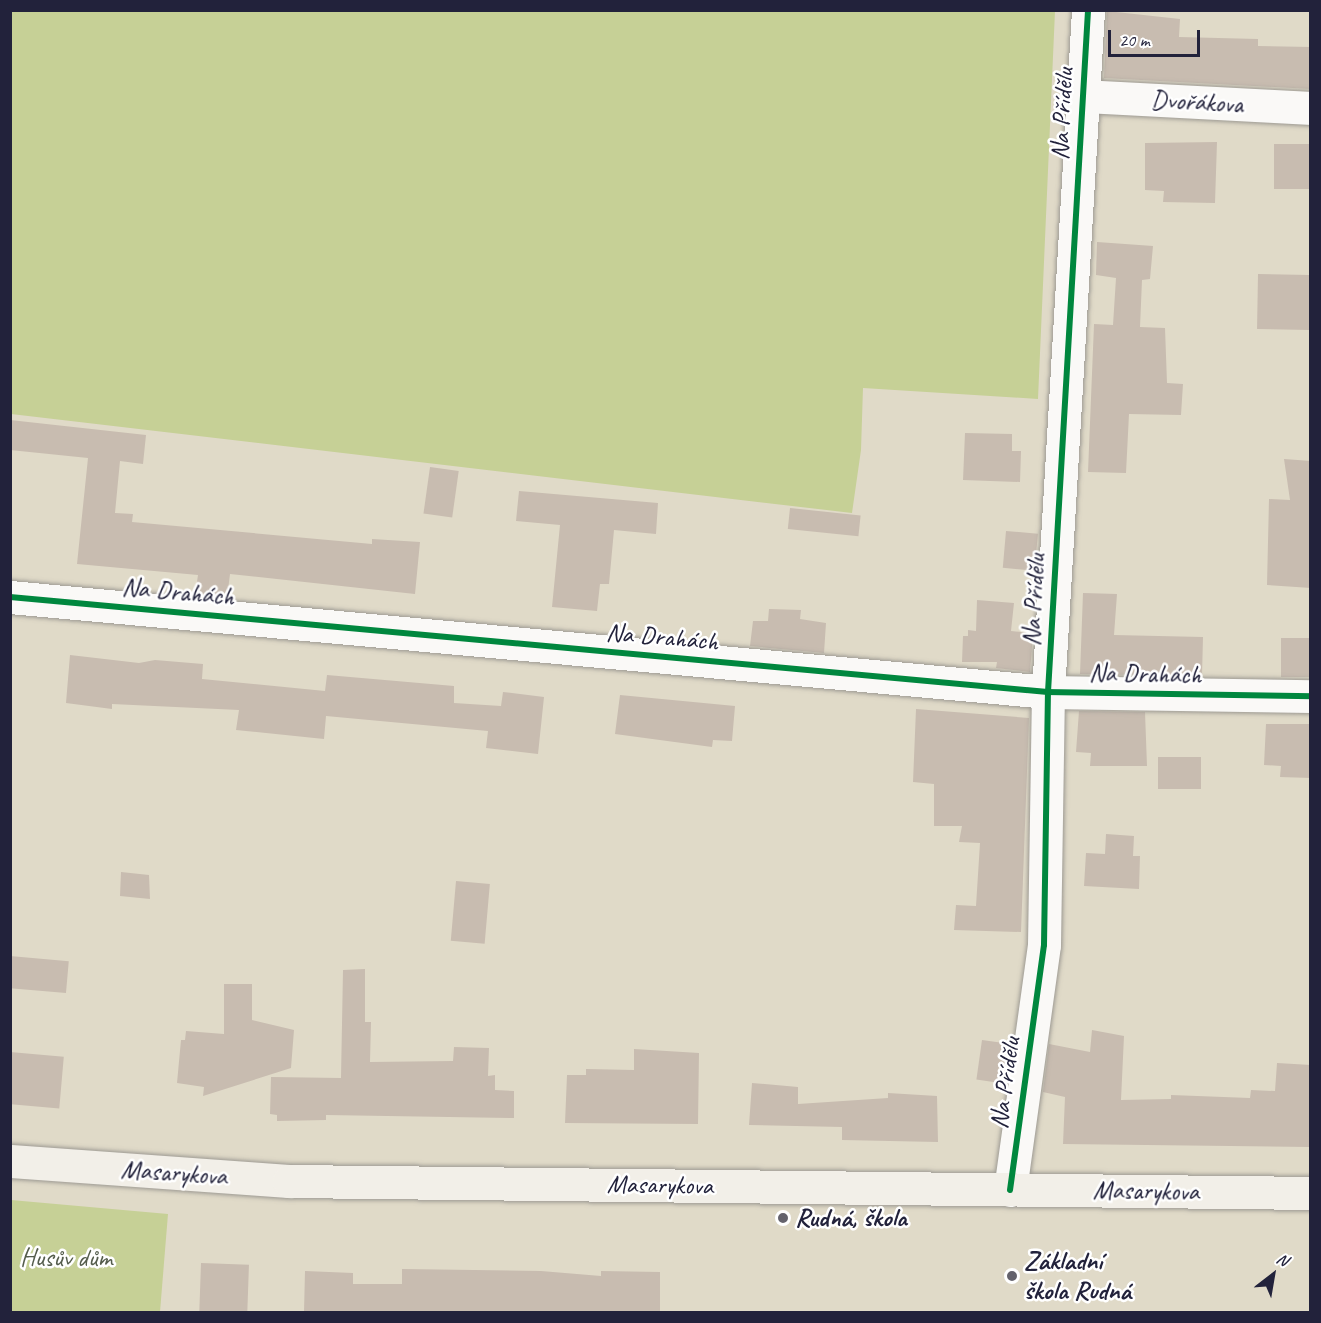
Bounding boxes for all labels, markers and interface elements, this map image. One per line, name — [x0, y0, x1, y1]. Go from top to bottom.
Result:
scale bar — [1111, 18, 1202, 56]
text: 20 m — [1119, 29, 1150, 51]
street label: Na Přídělu — [1044, 67, 1080, 161]
street label: Dvořákova — [1150, 84, 1244, 120]
street label: Na Přídělu — [1016, 553, 1052, 647]
street label: Na Drahách — [120, 572, 236, 612]
street label: Na Drahách — [604, 617, 720, 657]
street label: Na Drahách — [1088, 657, 1202, 691]
street label: Na Přídělu — [983, 1035, 1027, 1131]
street label: Masarykova — [120, 1154, 228, 1192]
street label: Masarykova — [607, 1168, 713, 1202]
street label: Masarykova — [1093, 1174, 1199, 1208]
place label: Rudná, škola — [795, 1202, 907, 1234]
marker: Rudná, škola — [776, 1211, 790, 1225]
park label: Husův dům — [20, 1242, 112, 1274]
place label: Základní škola Rudná — [1024, 1245, 1131, 1306]
north arrow — [1243, 1245, 1303, 1305]
text: N — [1273, 1248, 1292, 1271]
marker: Základní škola Rudná — [1005, 1269, 1019, 1283]

